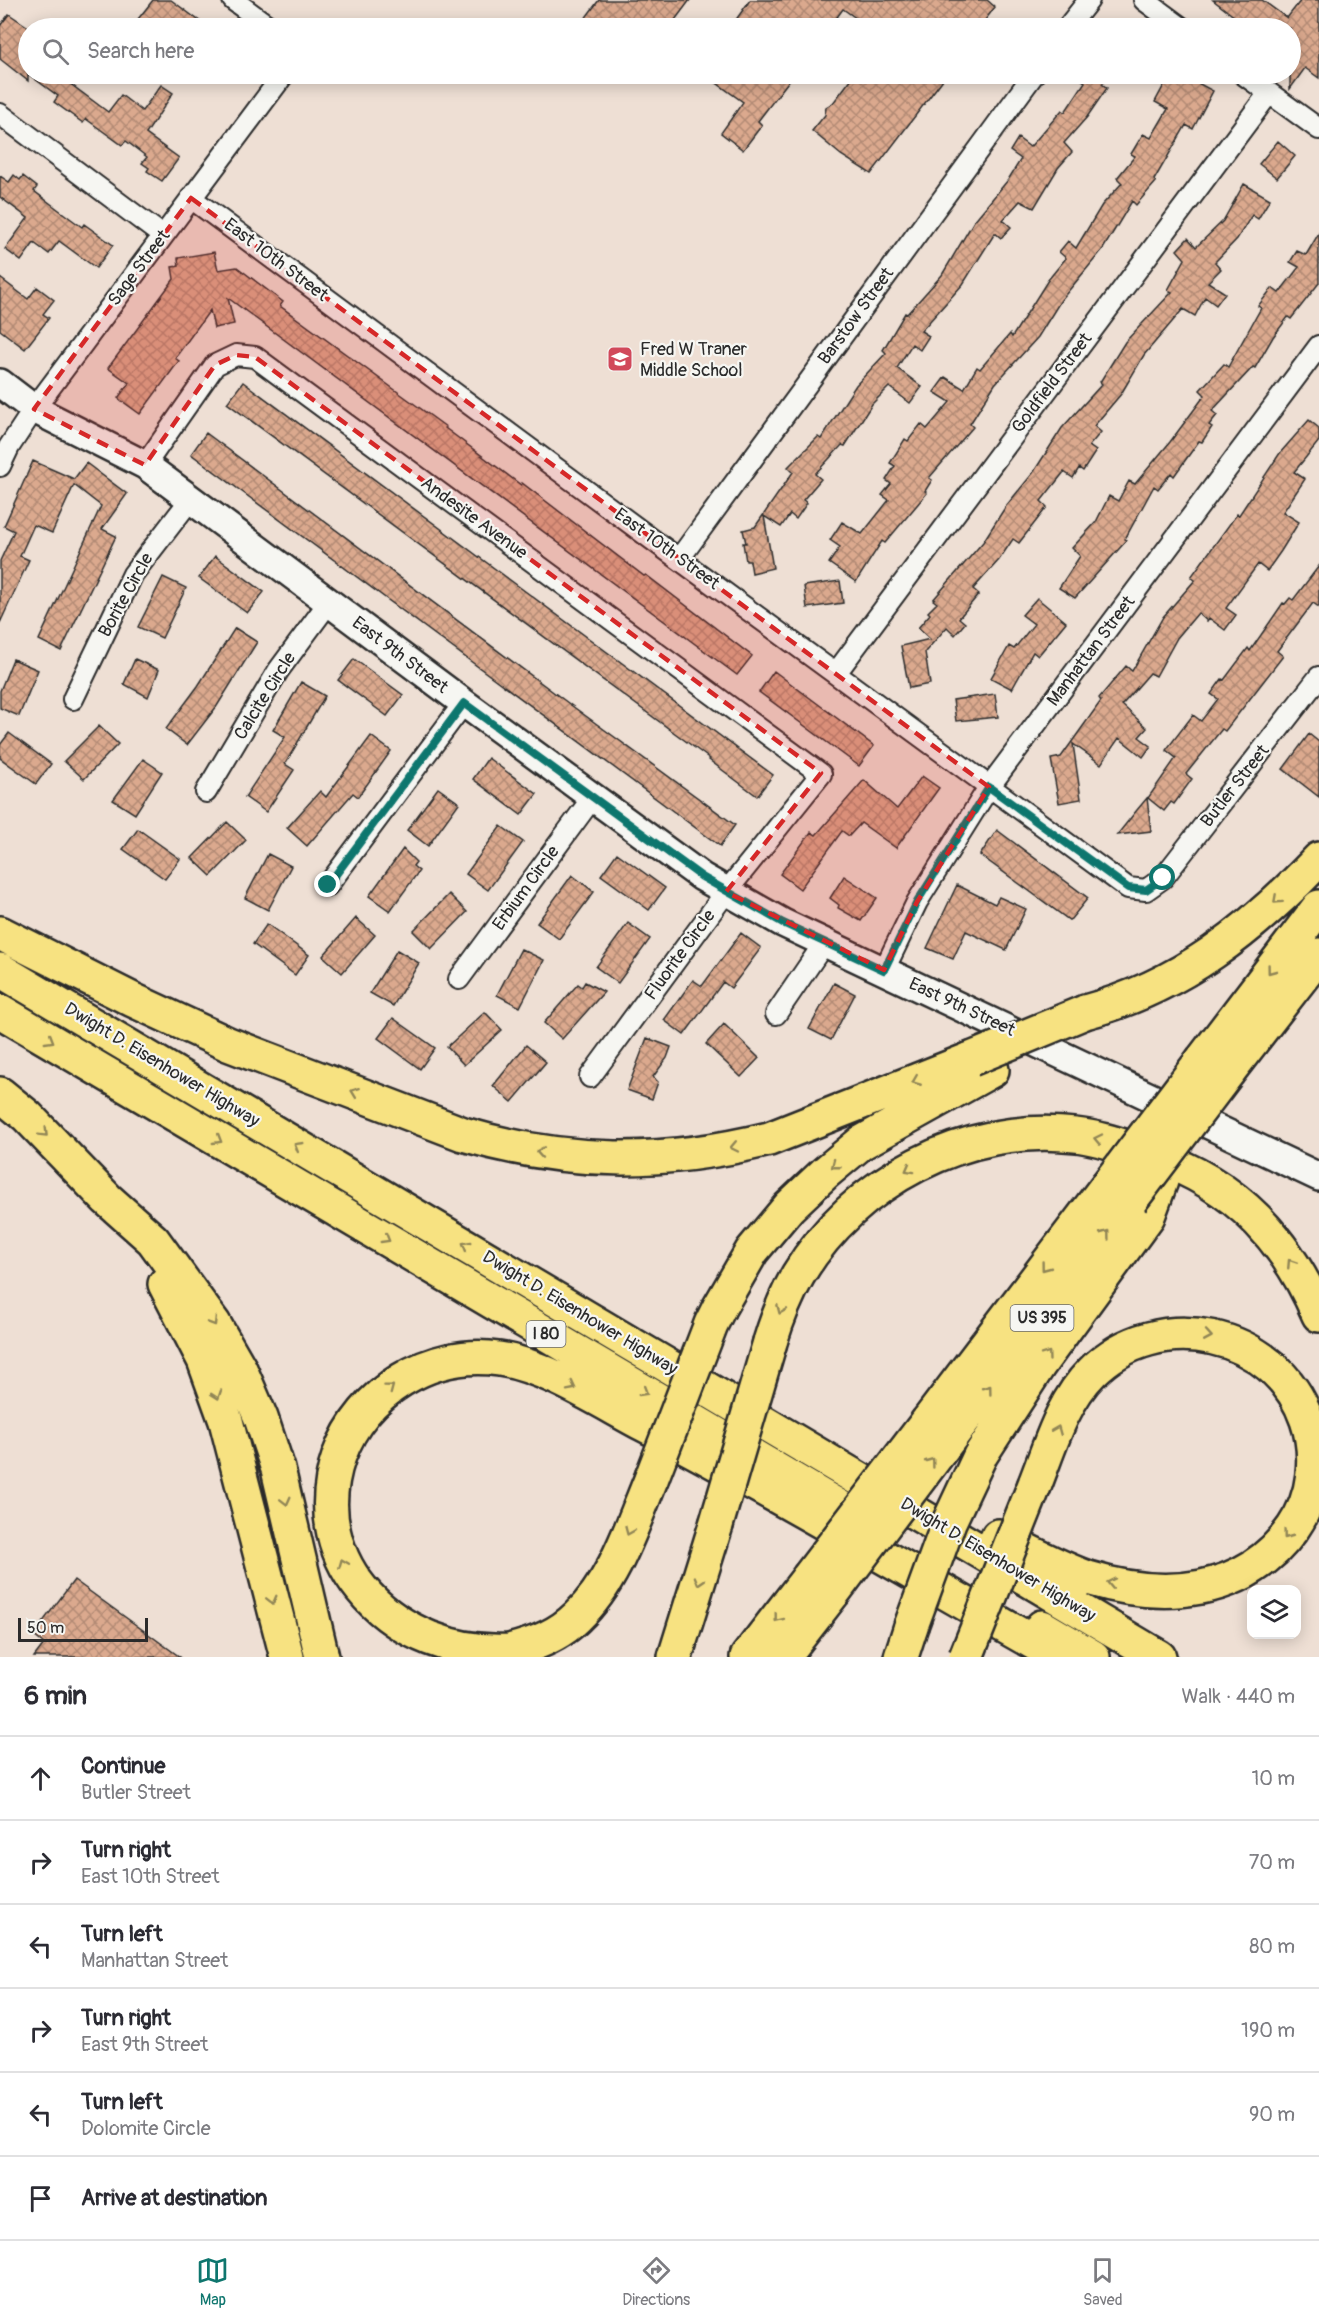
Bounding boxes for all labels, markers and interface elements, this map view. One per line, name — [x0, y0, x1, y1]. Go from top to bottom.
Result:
search box — [18, 18, 1301, 84]
icon: search — [39, 35, 72, 68]
text: Search here — [87, 37, 194, 65]
street label: East 10th Street — [219, 213, 333, 307]
street label: Sage Street — [103, 225, 176, 311]
street label: Barstow Street — [813, 262, 899, 369]
street label: Goldfield Street — [1007, 328, 1098, 438]
place label: Fred W Traner Middle School — [640, 338, 748, 382]
school or university icon: Fred W Traner Middle School — [605, 344, 635, 374]
street label: Andesite Avenue — [416, 472, 532, 565]
street label: East 10th Street — [610, 503, 725, 595]
street label: Borite Circle — [94, 549, 159, 641]
street label: Manhattan Street — [1042, 591, 1141, 711]
street label: East 9th Street — [347, 611, 453, 699]
street label: Calcite Circle — [229, 648, 301, 744]
street label: Butler Street — [1196, 739, 1275, 832]
street label: Erbium Circle — [488, 841, 565, 935]
route start — [1149, 864, 1175, 890]
route end — [314, 871, 340, 897]
one-way arrow — [1274, 893, 1284, 904]
street label: Fluorite Circle — [639, 905, 721, 1005]
one-way arrow — [1267, 963, 1278, 974]
street label: East 9th Street — [905, 972, 1019, 1042]
street label: Dwight D. Eisenhower Highway — [60, 998, 264, 1133]
one-way arrow — [44, 1033, 54, 1045]
one-way arrow — [912, 1074, 923, 1086]
one-way arrow — [350, 1087, 361, 1100]
one-way arrow — [36, 1125, 47, 1136]
one-way arrow — [212, 1132, 222, 1144]
one-way arrow — [1093, 1133, 1103, 1146]
one-way arrow — [729, 1140, 739, 1153]
one-way arrow — [294, 1142, 304, 1154]
one-way arrow — [535, 1147, 544, 1159]
one-way arrow — [830, 1158, 841, 1169]
one-way arrow — [905, 1161, 916, 1173]
one-way arrow — [1099, 1229, 1110, 1240]
one-way arrow — [380, 1232, 390, 1243]
one-way arrow — [462, 1241, 472, 1253]
street label: Dwight D. Eisenhower Highway — [478, 1246, 682, 1381]
one-way arrow — [1288, 1259, 1299, 1270]
one-way arrow — [1042, 1260, 1053, 1271]
one-way arrow — [776, 1304, 788, 1315]
road number: US 395 — [1010, 1305, 1074, 1331]
one-way arrow — [205, 1316, 217, 1326]
road number: I 80 — [526, 1321, 566, 1347]
one-way arrow — [1202, 1329, 1212, 1342]
one-way arrow — [1040, 1350, 1051, 1361]
one-way arrow — [565, 1380, 576, 1391]
one-way arrow — [638, 1384, 648, 1396]
one-way arrow — [980, 1384, 991, 1395]
one-way arrow — [383, 1385, 394, 1396]
one-way arrow — [210, 1389, 222, 1400]
one-way arrow — [1049, 1425, 1062, 1436]
one-way arrow — [924, 1458, 935, 1469]
street label: Dwight D. Eisenhower Highway — [896, 1493, 1100, 1628]
one-way arrow — [279, 1496, 292, 1506]
one-way arrow — [624, 1524, 636, 1535]
one-way arrow — [1284, 1528, 1295, 1539]
one-way arrow — [337, 1558, 350, 1569]
one-way arrow — [694, 1575, 706, 1586]
one-way arrow — [1106, 1577, 1116, 1590]
map controls — [1247, 1585, 1301, 1639]
button: layers — [1247, 1585, 1301, 1639]
one-way arrow — [265, 1595, 278, 1605]
one-way arrow — [774, 1611, 785, 1622]
scale bar — [18, 1615, 148, 1642]
text: 50 m — [27, 1618, 64, 1638]
text: 6 min — [24, 1680, 87, 1712]
text: Walk · 440 m — [1181, 1684, 1295, 1709]
text: Continue — [81, 1752, 165, 1780]
icon: ahead — [24, 1762, 57, 1795]
text: 10 m — [1251, 1766, 1295, 1791]
text: Butler Street — [81, 1780, 191, 1805]
text: Turn right — [81, 1836, 171, 1864]
icon: right — [24, 1846, 57, 1879]
text: 70 m — [1249, 1850, 1295, 1875]
text: East 10th Street — [81, 1864, 220, 1889]
text: Turn left — [81, 1920, 163, 1948]
icon: left — [24, 1930, 57, 1963]
text: 80 m — [1249, 1934, 1295, 1959]
text: Manhattan Street — [81, 1948, 228, 1973]
text: Turn right — [81, 2004, 171, 2032]
icon: right — [24, 2014, 57, 2047]
text: 190 m — [1241, 2018, 1295, 2043]
text: East 9th Street — [81, 2032, 208, 2057]
text: Turn left — [81, 2088, 163, 2116]
icon: left — [24, 2098, 57, 2131]
text: 90 m — [1249, 2102, 1295, 2127]
text: Dolomite Circle — [81, 2116, 211, 2141]
icon: arrive — [24, 2182, 57, 2215]
text: Arrive at destination — [81, 2184, 267, 2212]
tab: Map — [196, 2254, 229, 2310]
tab: Directions — [622, 2254, 690, 2310]
tab: Saved — [1083, 2254, 1123, 2310]

